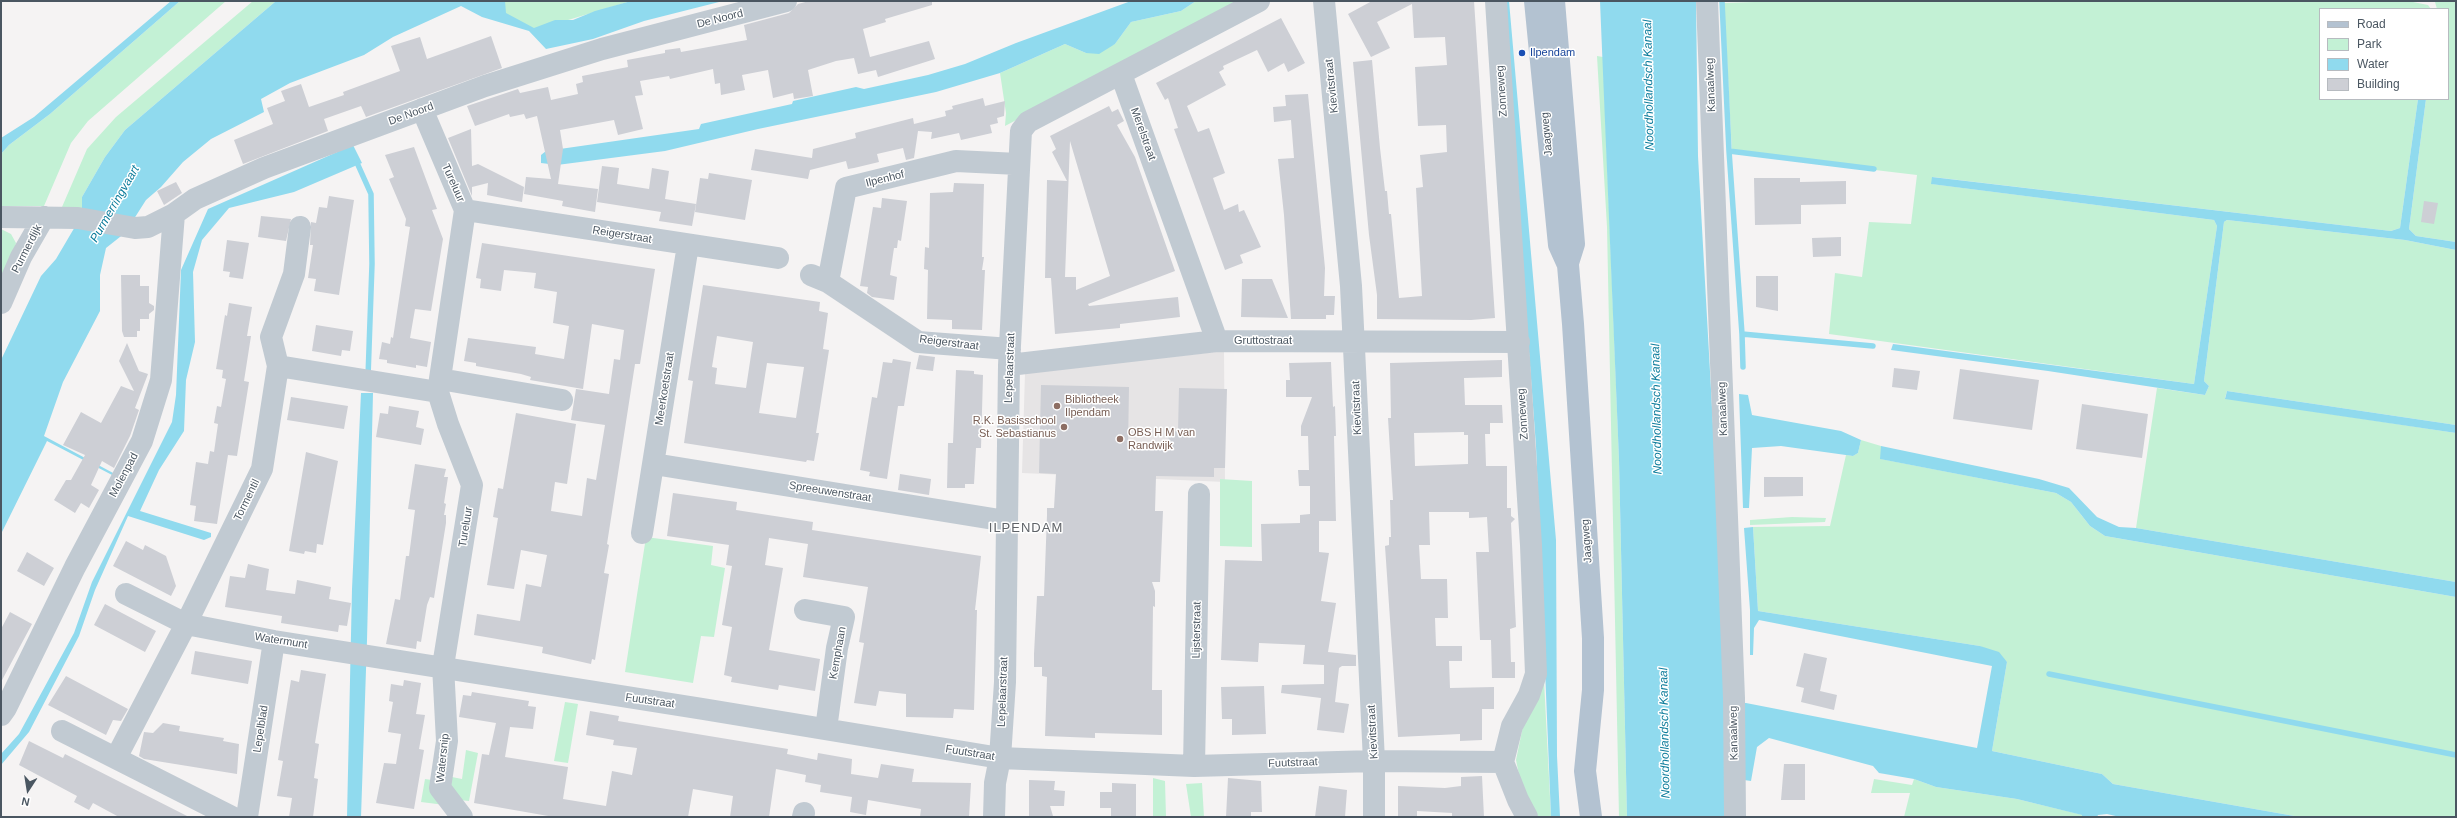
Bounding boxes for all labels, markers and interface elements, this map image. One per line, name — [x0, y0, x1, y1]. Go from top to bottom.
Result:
street label: De Noord — [696, 7, 744, 31]
legend — [2319, 8, 2449, 100]
text: Road — [2357, 17, 2386, 31]
water label: Noordhollandsch Kanaal — [1641, 20, 1657, 150]
text: Park — [2357, 37, 2382, 51]
place label: Ilpendam — [1530, 46, 1575, 60]
marker: Ilpendam — [1517, 48, 1527, 58]
text: Water — [2357, 57, 2389, 71]
street label: Kievitstraat — [1323, 58, 1341, 114]
street label: Kanaalweg — [1703, 58, 1719, 112]
street label: Zonneweg — [1494, 65, 1510, 117]
text: Building — [2357, 77, 2400, 91]
street label: De Noord — [387, 100, 435, 128]
street label: Merelstraat — [1127, 106, 1159, 162]
street label: Jaagweg — [1539, 111, 1555, 157]
street label: Tureluur — [439, 162, 467, 204]
water label: Purmerringvaart — [87, 163, 143, 245]
street label: Ilpenhof — [864, 168, 906, 190]
street label: Purmerdijk — [9, 223, 45, 275]
street label: Reigerstraat — [591, 224, 653, 246]
street label: Reigerstraat — [918, 333, 980, 353]
street label: Lepelaarstraat — [1002, 333, 1018, 403]
street label: Gruttostraat — [1234, 334, 1292, 348]
water label: Noordhollandsch Kanaal — [1649, 344, 1665, 474]
street label: Meerkoetstraat — [653, 352, 677, 426]
street label: Kievitstraat — [1349, 381, 1365, 435]
street label: Kanaalweg — [1715, 382, 1731, 436]
street label: Zonneweg — [1515, 388, 1531, 440]
place label: Bibliotheek Ilpendam — [1065, 393, 1119, 419]
marker: Bibliotheek Ilpendam — [1052, 401, 1062, 411]
place label: R.K. Basisschool St. Sebastianus — [973, 414, 1056, 440]
marker: R.K. Basisschool St. Sebastianus — [1059, 422, 1069, 432]
place label: OBS H M van Randwijk — [1128, 426, 1195, 452]
marker: OBS H M van Randwijk — [1115, 434, 1125, 444]
street label: Molenpad — [107, 451, 141, 499]
street label: Tormentil — [231, 477, 263, 523]
street label: Spreeuwenstraat — [788, 479, 872, 505]
street label: Tureluur — [456, 506, 476, 548]
street label: Jaagweg — [1579, 519, 1595, 563]
district label: ILPENDAM — [989, 520, 1063, 536]
street label: Lijsterstraat — [1190, 601, 1204, 659]
street label: Kemphaan — [827, 626, 849, 680]
street label: Watermunt — [254, 630, 308, 652]
street label: Lepelaarstraat — [995, 657, 1011, 727]
water label: Noordhollandsch Kanaal — [1657, 668, 1673, 798]
street label: Fuutstraat — [625, 691, 675, 711]
street label: Lepelblad — [251, 704, 271, 754]
street label: Kievitstraat — [1365, 704, 1381, 760]
street label: Kanaalweg — [1727, 706, 1741, 760]
street label: Watersnip — [434, 733, 452, 783]
street label: Fuutstraat — [945, 743, 995, 763]
street label: Fuutstraat — [1268, 756, 1318, 770]
north arrow — [8, 770, 48, 810]
text: N — [20, 795, 31, 808]

